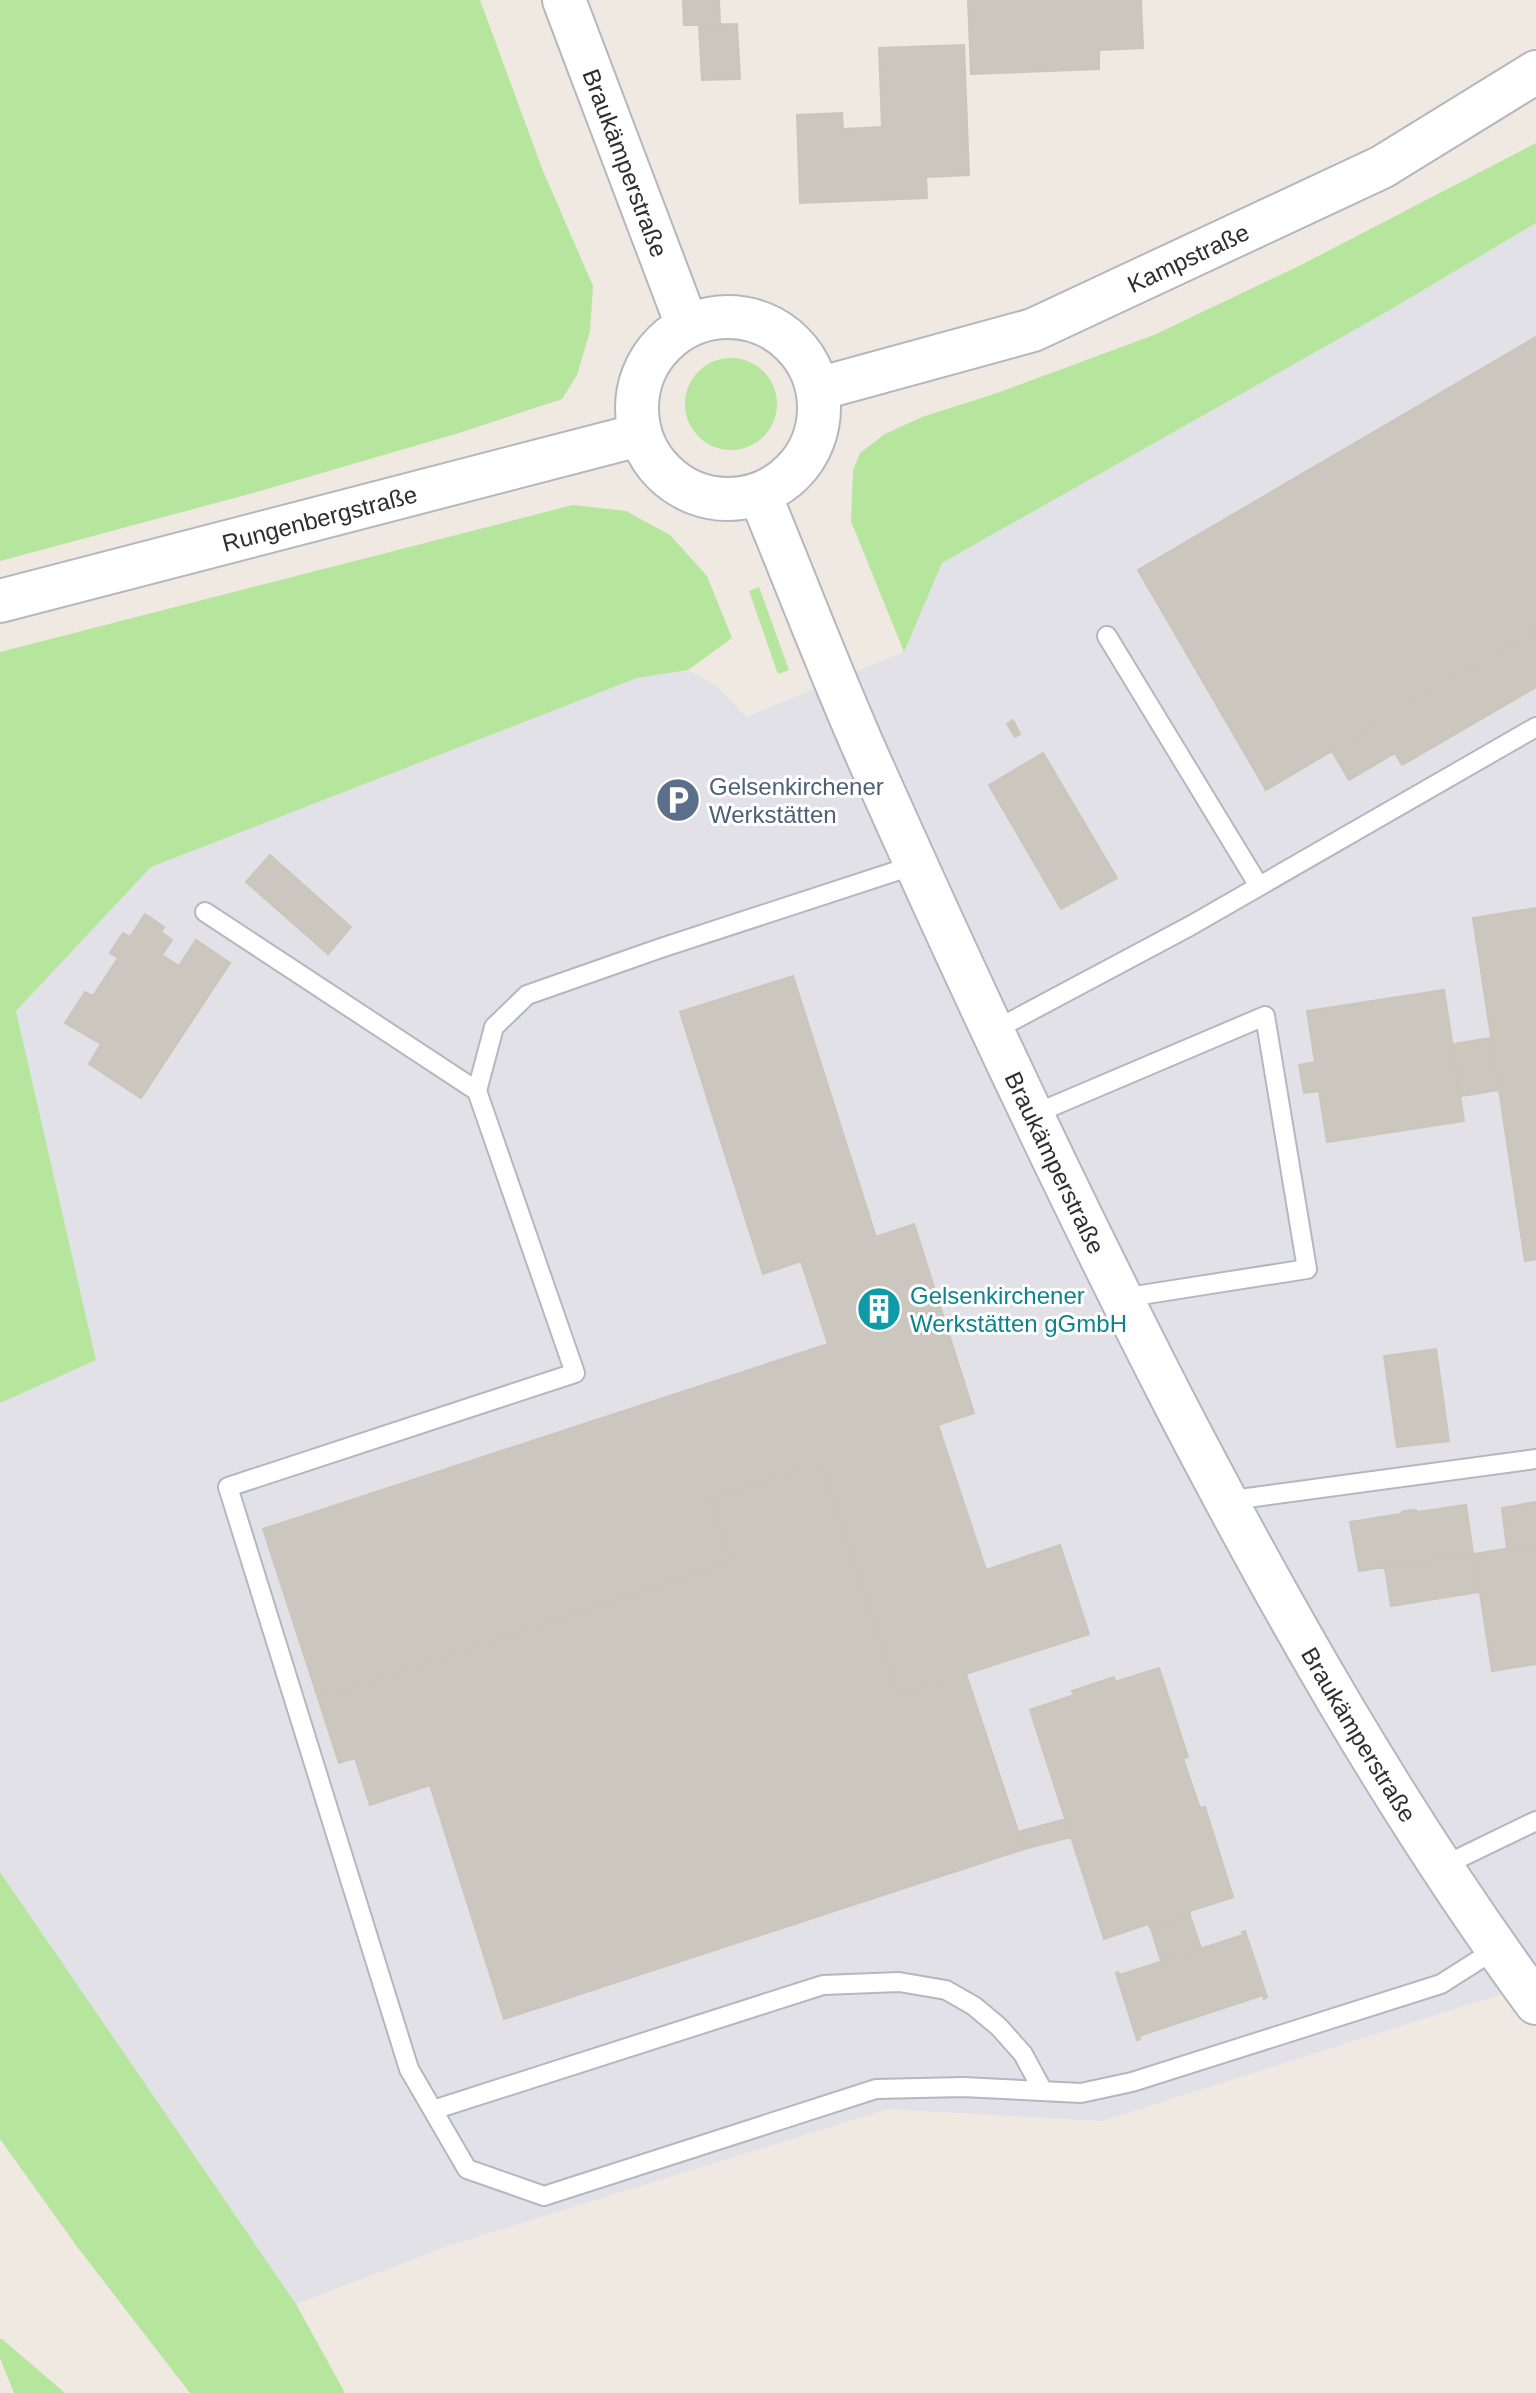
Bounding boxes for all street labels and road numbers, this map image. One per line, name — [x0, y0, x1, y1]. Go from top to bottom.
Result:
street label: Braukämperstraße — [578, 65, 673, 261]
street label: Kampstraße — [1123, 218, 1253, 298]
street label: Rungenbergstraße — [219, 480, 420, 556]
street label: Braukämperstraße — [1000, 1067, 1111, 1258]
street label: Braukämperstraße — [1296, 1642, 1422, 1827]

